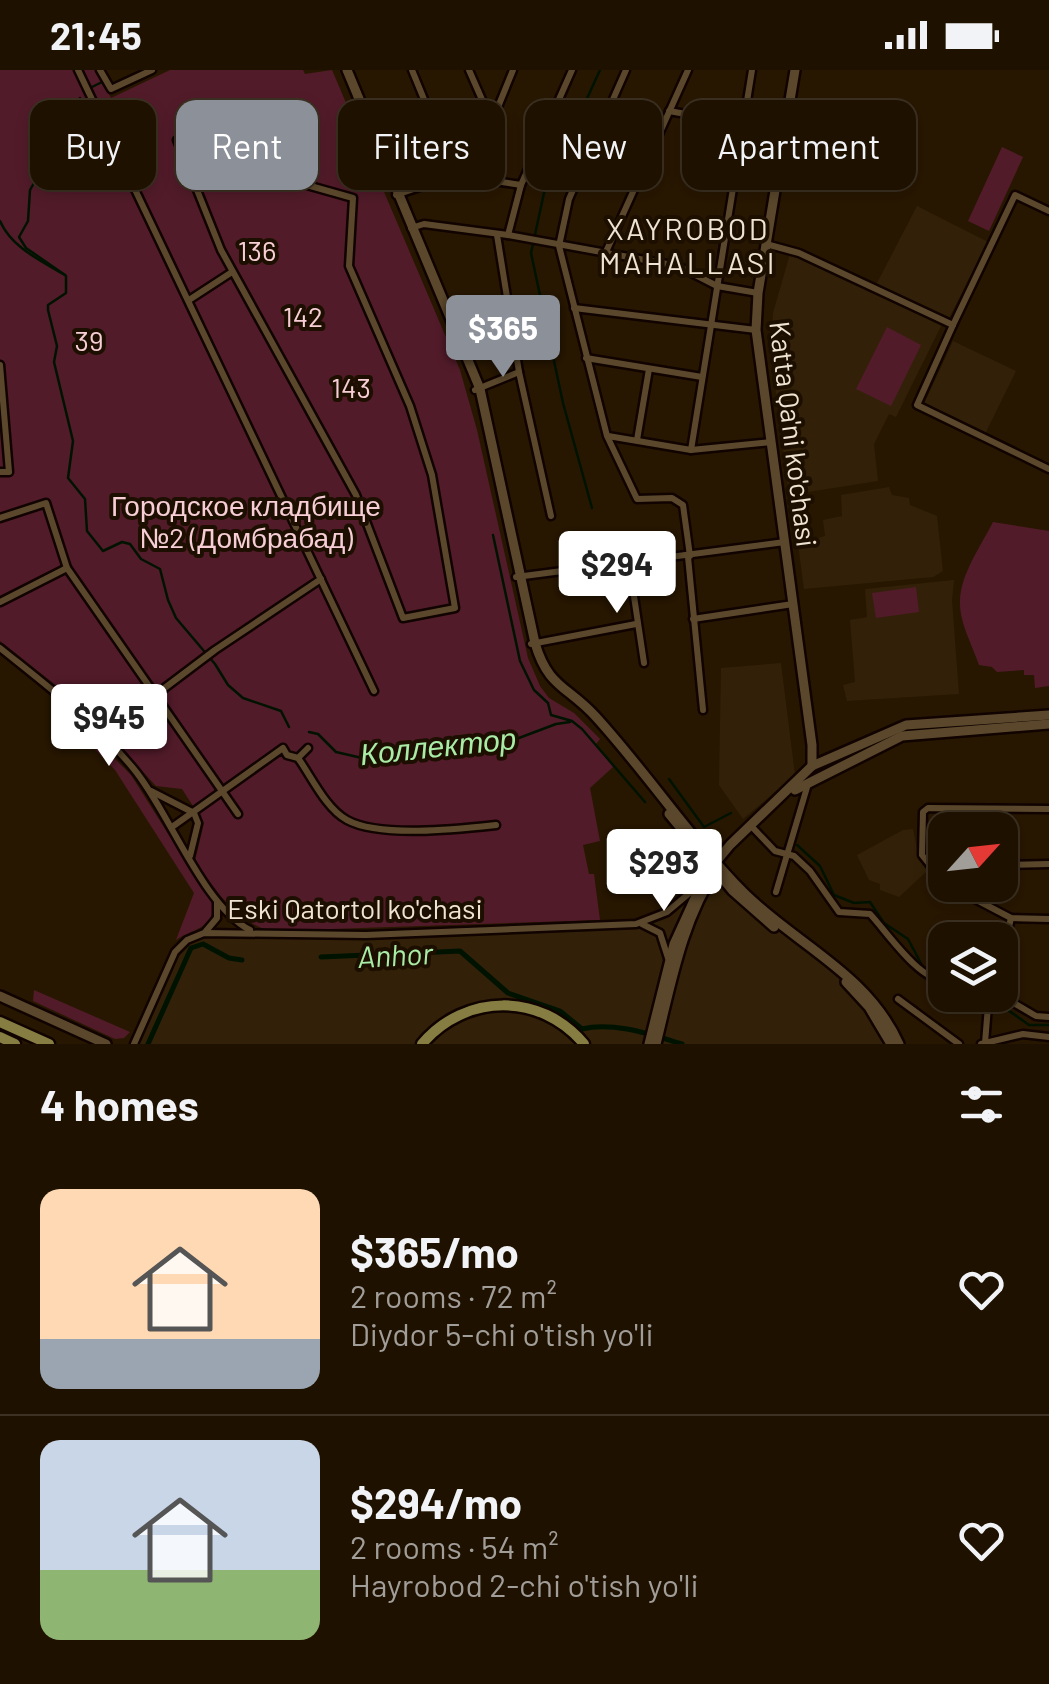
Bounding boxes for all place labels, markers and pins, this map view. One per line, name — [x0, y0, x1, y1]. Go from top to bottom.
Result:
pin: $365 — [444, 295, 562, 380]
pin: $294 — [558, 531, 676, 616]
pin: $945 — [50, 684, 168, 769]
pin: $293 — [605, 829, 723, 914]

